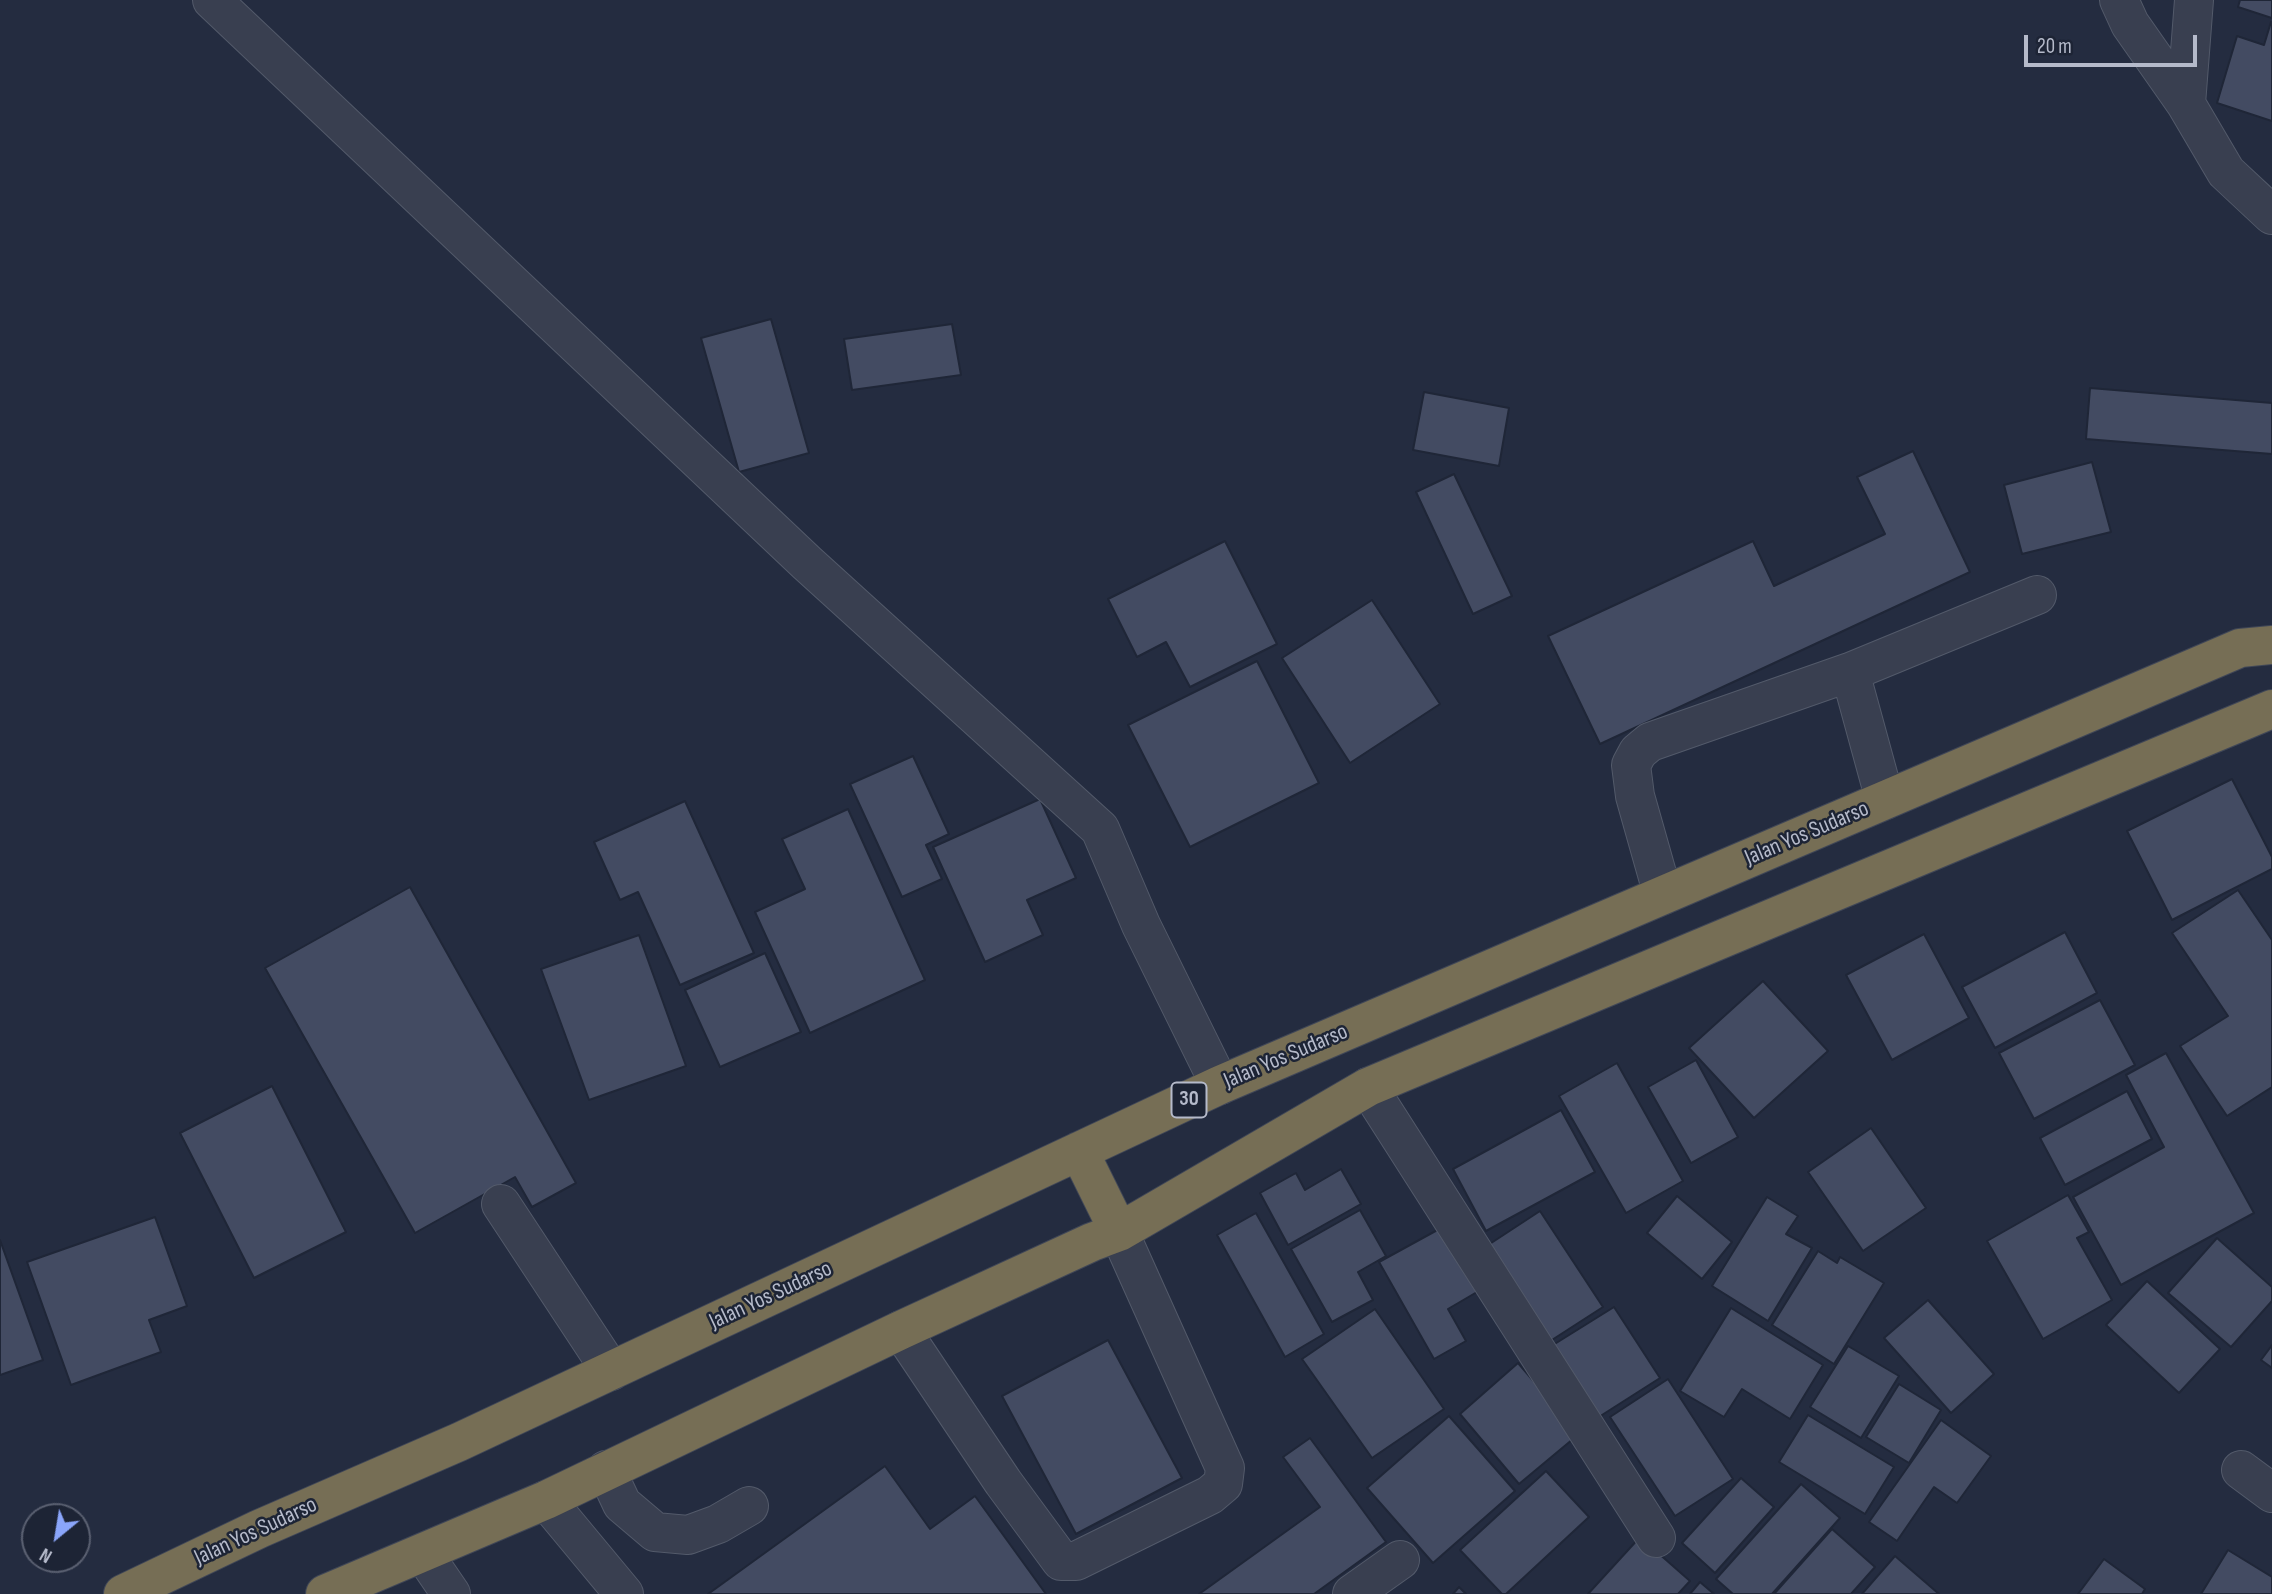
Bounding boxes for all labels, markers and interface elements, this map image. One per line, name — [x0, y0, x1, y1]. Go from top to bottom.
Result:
scale bar — [2027, 21, 2200, 65]
text: 20 m — [2037, 34, 2072, 59]
street label: Jalan Yos Sudarso — [1741, 796, 1873, 872]
street label: Jalan Yos Sudarso — [1220, 1019, 1352, 1095]
road number: 30 — [1172, 1082, 1206, 1118]
street label: Jalan Yos Sudarso — [705, 1256, 837, 1336]
street label: Jalan Yos Sudarso — [190, 1492, 322, 1572]
north arrow — [21, 1503, 91, 1573]
text: N — [36, 1542, 56, 1567]

